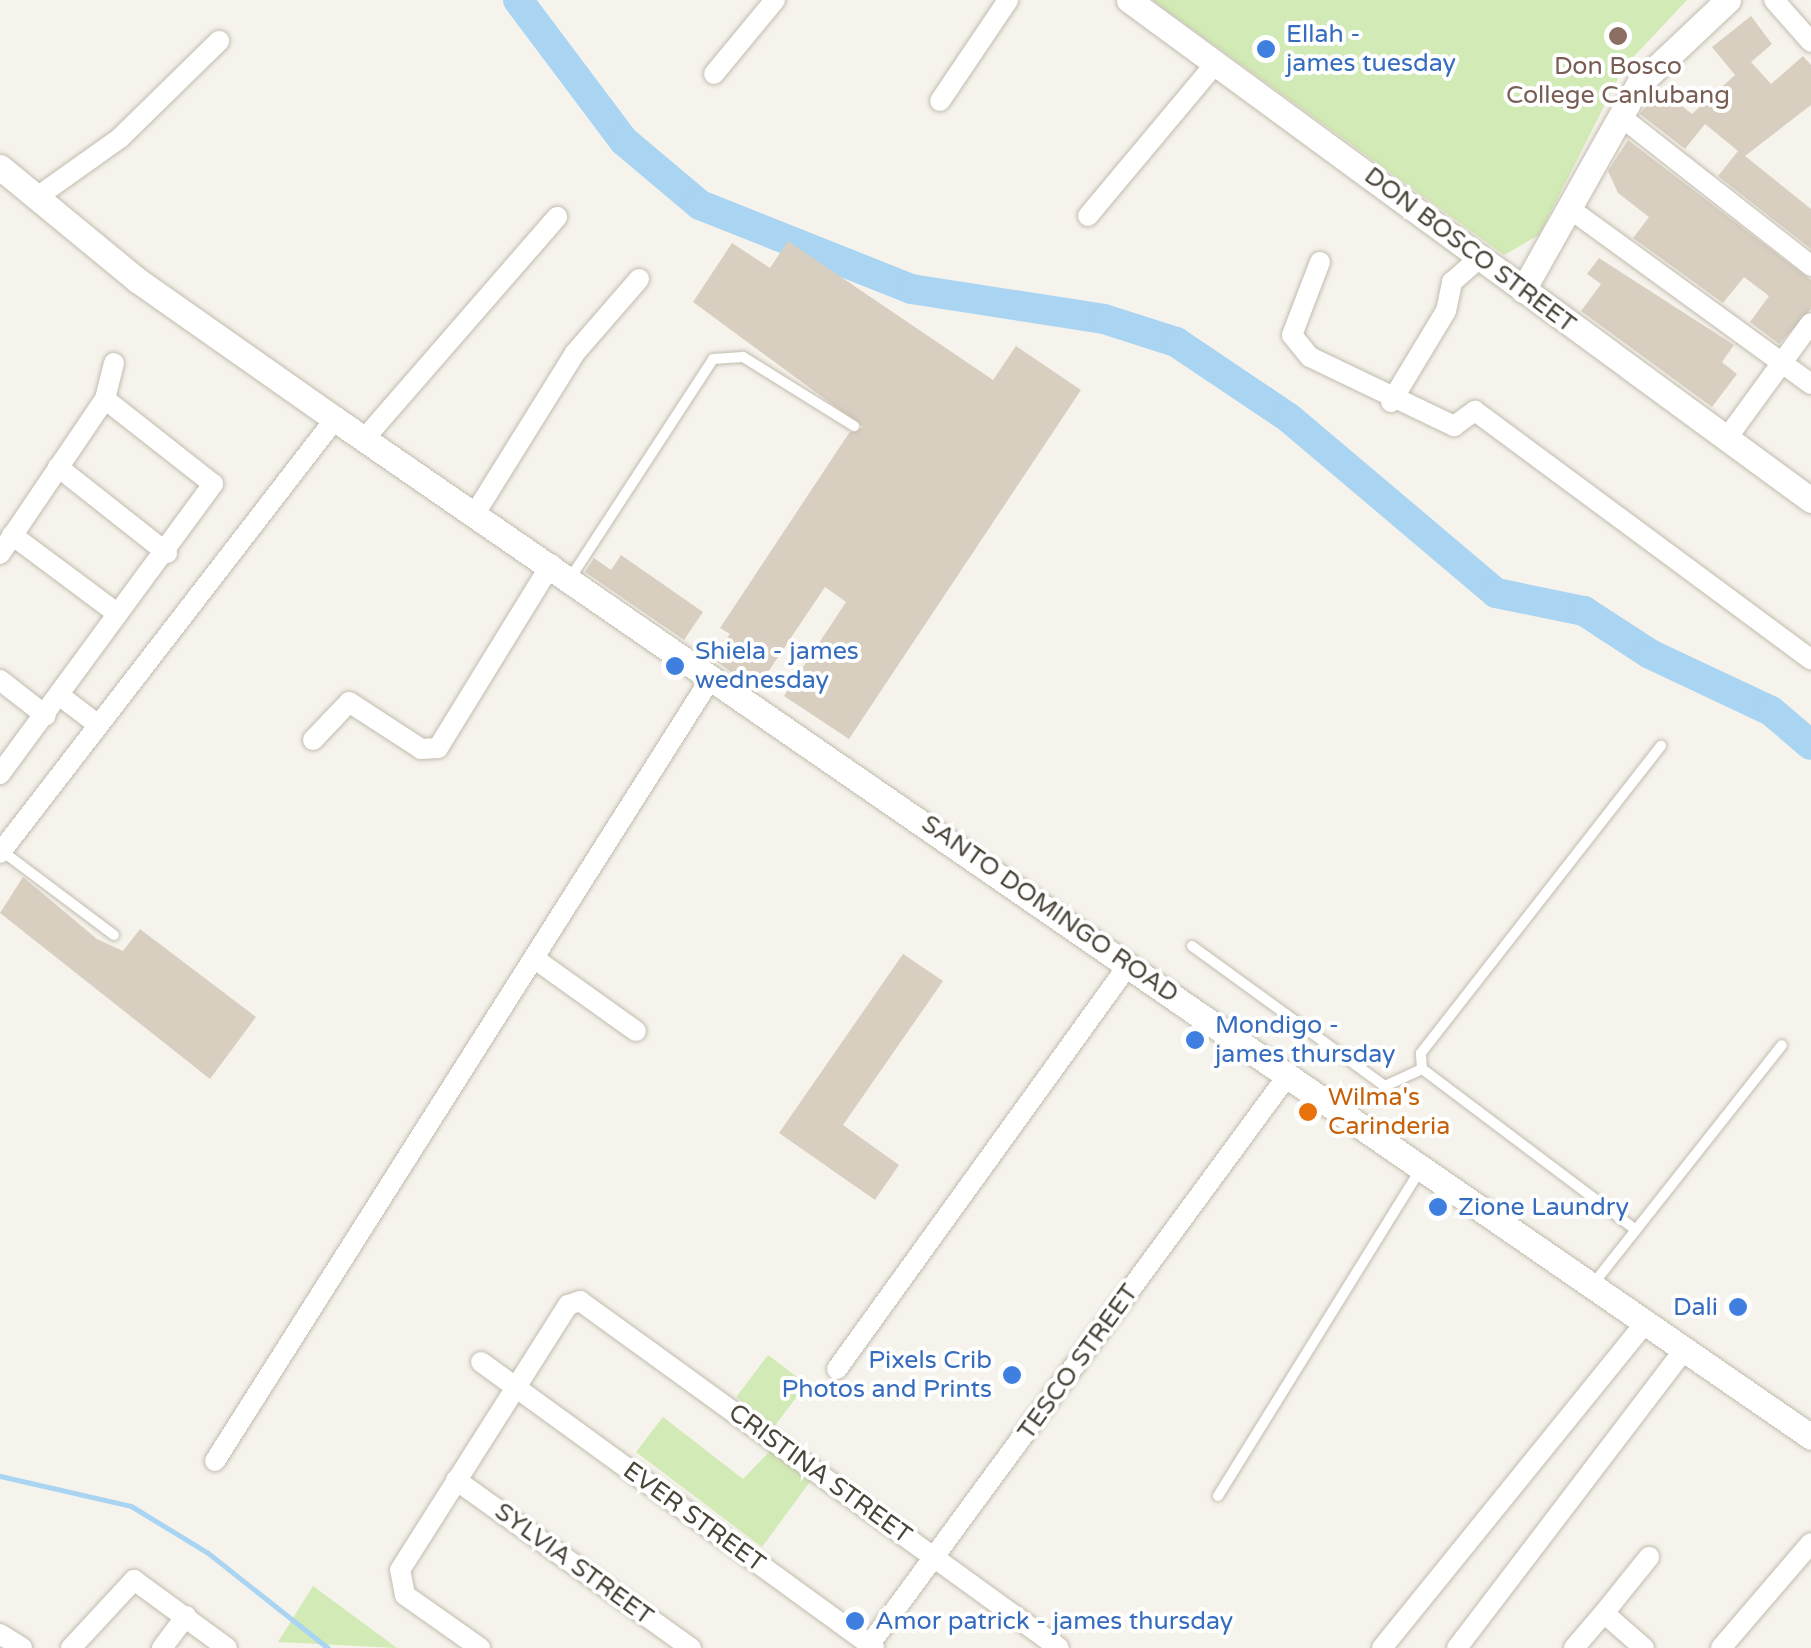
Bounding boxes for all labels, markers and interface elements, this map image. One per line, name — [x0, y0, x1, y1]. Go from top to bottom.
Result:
place label: Ellah - james tuesday — [1286, 20, 1456, 79]
marker: Don Bosco College Canlubang — [1607, 25, 1629, 47]
marker: Ellah - james tuesday — [1255, 38, 1277, 60]
place label: Don Bosco College Canlubang — [1506, 52, 1730, 111]
street label: DON BOSCO STREET — [1358, 161, 1582, 339]
place label: Shiela - james wednesday — [695, 637, 859, 696]
marker: Shiela - james wednesday — [664, 655, 686, 677]
street label: SANTO DOMINGO ROAD — [916, 809, 1184, 1009]
place label: Mondigo - james thursday — [1215, 1011, 1395, 1070]
marker: Mondigo - james thursday — [1184, 1029, 1206, 1051]
place label: Wilma's Carinderia — [1328, 1083, 1450, 1142]
marker: Wilma's Carinderia — [1297, 1101, 1319, 1123]
place label: Zione Laundry — [1458, 1192, 1629, 1222]
marker: Zione Laundry — [1427, 1196, 1449, 1218]
street label: TESCO STREET — [1012, 1278, 1144, 1446]
place label: Dali — [1673, 1292, 1718, 1322]
marker: Dali — [1727, 1296, 1749, 1318]
place label: Pixels Crib Photos and Prints — [782, 1346, 992, 1405]
marker: Pixels Crib Photos and Prints — [1001, 1364, 1023, 1386]
street label: CRISTINA STREET — [723, 1398, 917, 1550]
street label: EVER STREET — [617, 1455, 771, 1579]
street label: SYLVIA STREET — [489, 1496, 659, 1632]
place label: Amor patrick - james thursday — [875, 1606, 1233, 1636]
marker: Amor patrick - james thursday — [844, 1610, 866, 1632]

